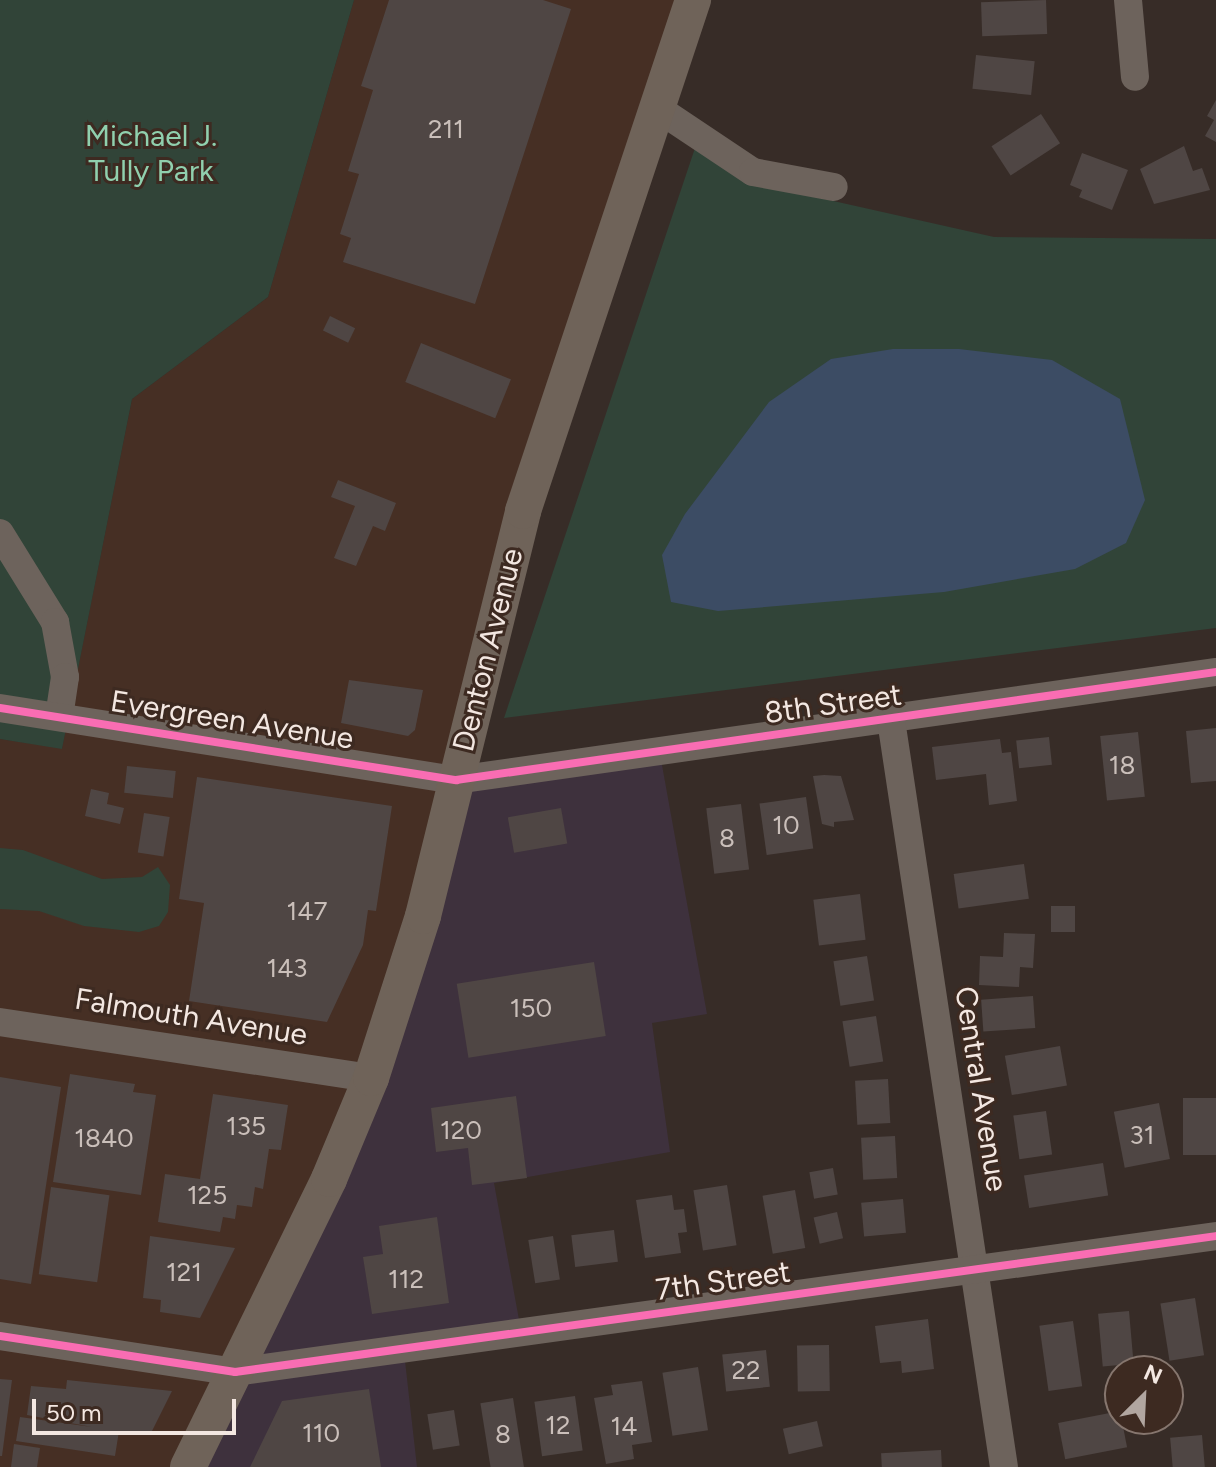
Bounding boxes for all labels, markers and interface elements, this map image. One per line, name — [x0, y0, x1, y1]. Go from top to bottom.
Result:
house number: 211 — [428, 114, 464, 146]
park label: Michael J. Tully Park — [85, 118, 217, 188]
street label: Denton Avenue — [445, 545, 531, 755]
street label: 8th Street — [762, 677, 904, 731]
street label: Evergreen Avenue — [108, 683, 356, 757]
house number: 18 — [1109, 750, 1135, 782]
house number: 10 — [772, 810, 800, 842]
house number: 8 — [719, 823, 735, 855]
house number: 147 — [287, 896, 327, 928]
house number: 143 — [266, 953, 308, 985]
street label: Falmouth Avenue — [72, 981, 310, 1053]
street label: Central Avenue — [947, 984, 1015, 1194]
house number: 150 — [510, 993, 552, 1025]
house number: 135 — [226, 1111, 266, 1143]
house number: 120 — [440, 1115, 482, 1147]
house number: 31 — [1130, 1120, 1154, 1152]
house number: 1840 — [74, 1123, 134, 1155]
house number: 125 — [187, 1180, 227, 1212]
street label: 7th Street — [653, 1254, 793, 1308]
house number: 121 — [166, 1257, 202, 1289]
house number: 112 — [388, 1264, 424, 1296]
house number: 22 — [731, 1355, 761, 1387]
north arrow — [1104, 1355, 1184, 1435]
text: N — [1140, 1359, 1166, 1390]
scale bar — [36, 1383, 240, 1433]
text: 50 m — [46, 1398, 102, 1427]
house number: 12 — [545, 1410, 571, 1442]
house number: 14 — [611, 1411, 637, 1443]
house number: 110 — [302, 1418, 340, 1450]
house number: 8 — [495, 1419, 511, 1451]

